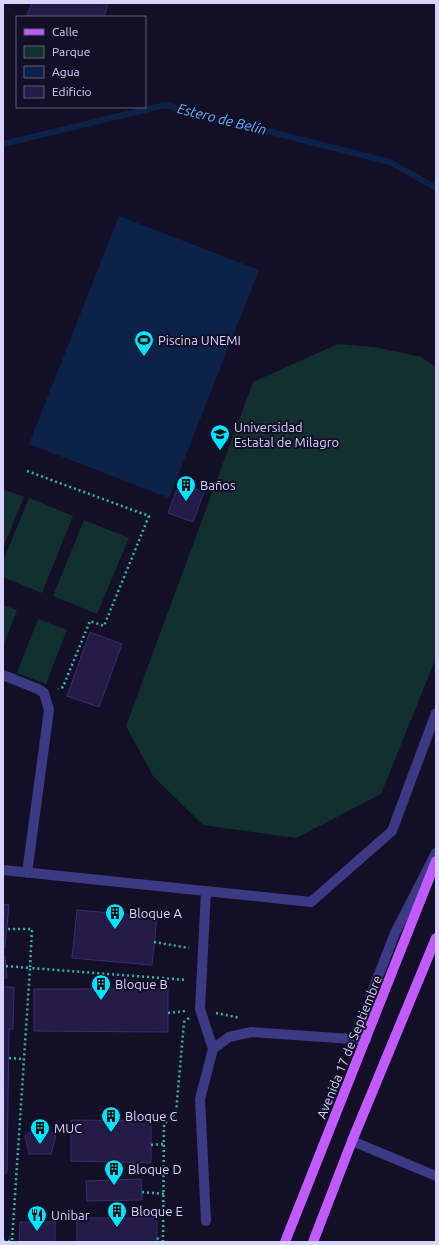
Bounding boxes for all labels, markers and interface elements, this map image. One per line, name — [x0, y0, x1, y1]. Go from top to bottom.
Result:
legend — [16, 16, 146, 108]
text: Calle — [52, 25, 78, 38]
text: Parque — [52, 45, 90, 58]
text: Agua — [52, 65, 80, 78]
text: Edificio — [52, 85, 92, 98]
water label: Estero de Belín — [176, 100, 268, 138]
sports icon: Piscina UNEMI — [133, 329, 155, 357]
place label: Piscina UNEMI — [158, 333, 241, 347]
place label: Universidad Estatal de Milagro — [234, 420, 339, 449]
school or university icon: Universidad Estatal de Milagro — [209, 423, 231, 451]
building icon: Baños — [175, 474, 197, 502]
place label: Baños — [200, 478, 236, 492]
building icon: Bloque A — [104, 902, 126, 930]
place label: Bloque A — [129, 906, 182, 920]
building icon: Bloque B — [90, 973, 112, 1001]
street label: Avenida 17 de Septiembre — [314, 973, 384, 1121]
place label: Bloque B — [115, 977, 168, 991]
building icon: Bloque C — [100, 1105, 122, 1133]
place label: Bloque C — [125, 1109, 177, 1123]
building icon: MUC — [29, 1117, 51, 1145]
place label: MUC — [54, 1121, 82, 1135]
building icon: Bloque D — [103, 1158, 125, 1186]
place label: Bloque D — [128, 1162, 182, 1176]
building icon: Bloque E — [106, 1200, 128, 1228]
restaurant icon: Unibar — [26, 1204, 48, 1232]
place label: Bloque E — [131, 1204, 183, 1218]
place label: Unibar — [51, 1208, 90, 1222]

